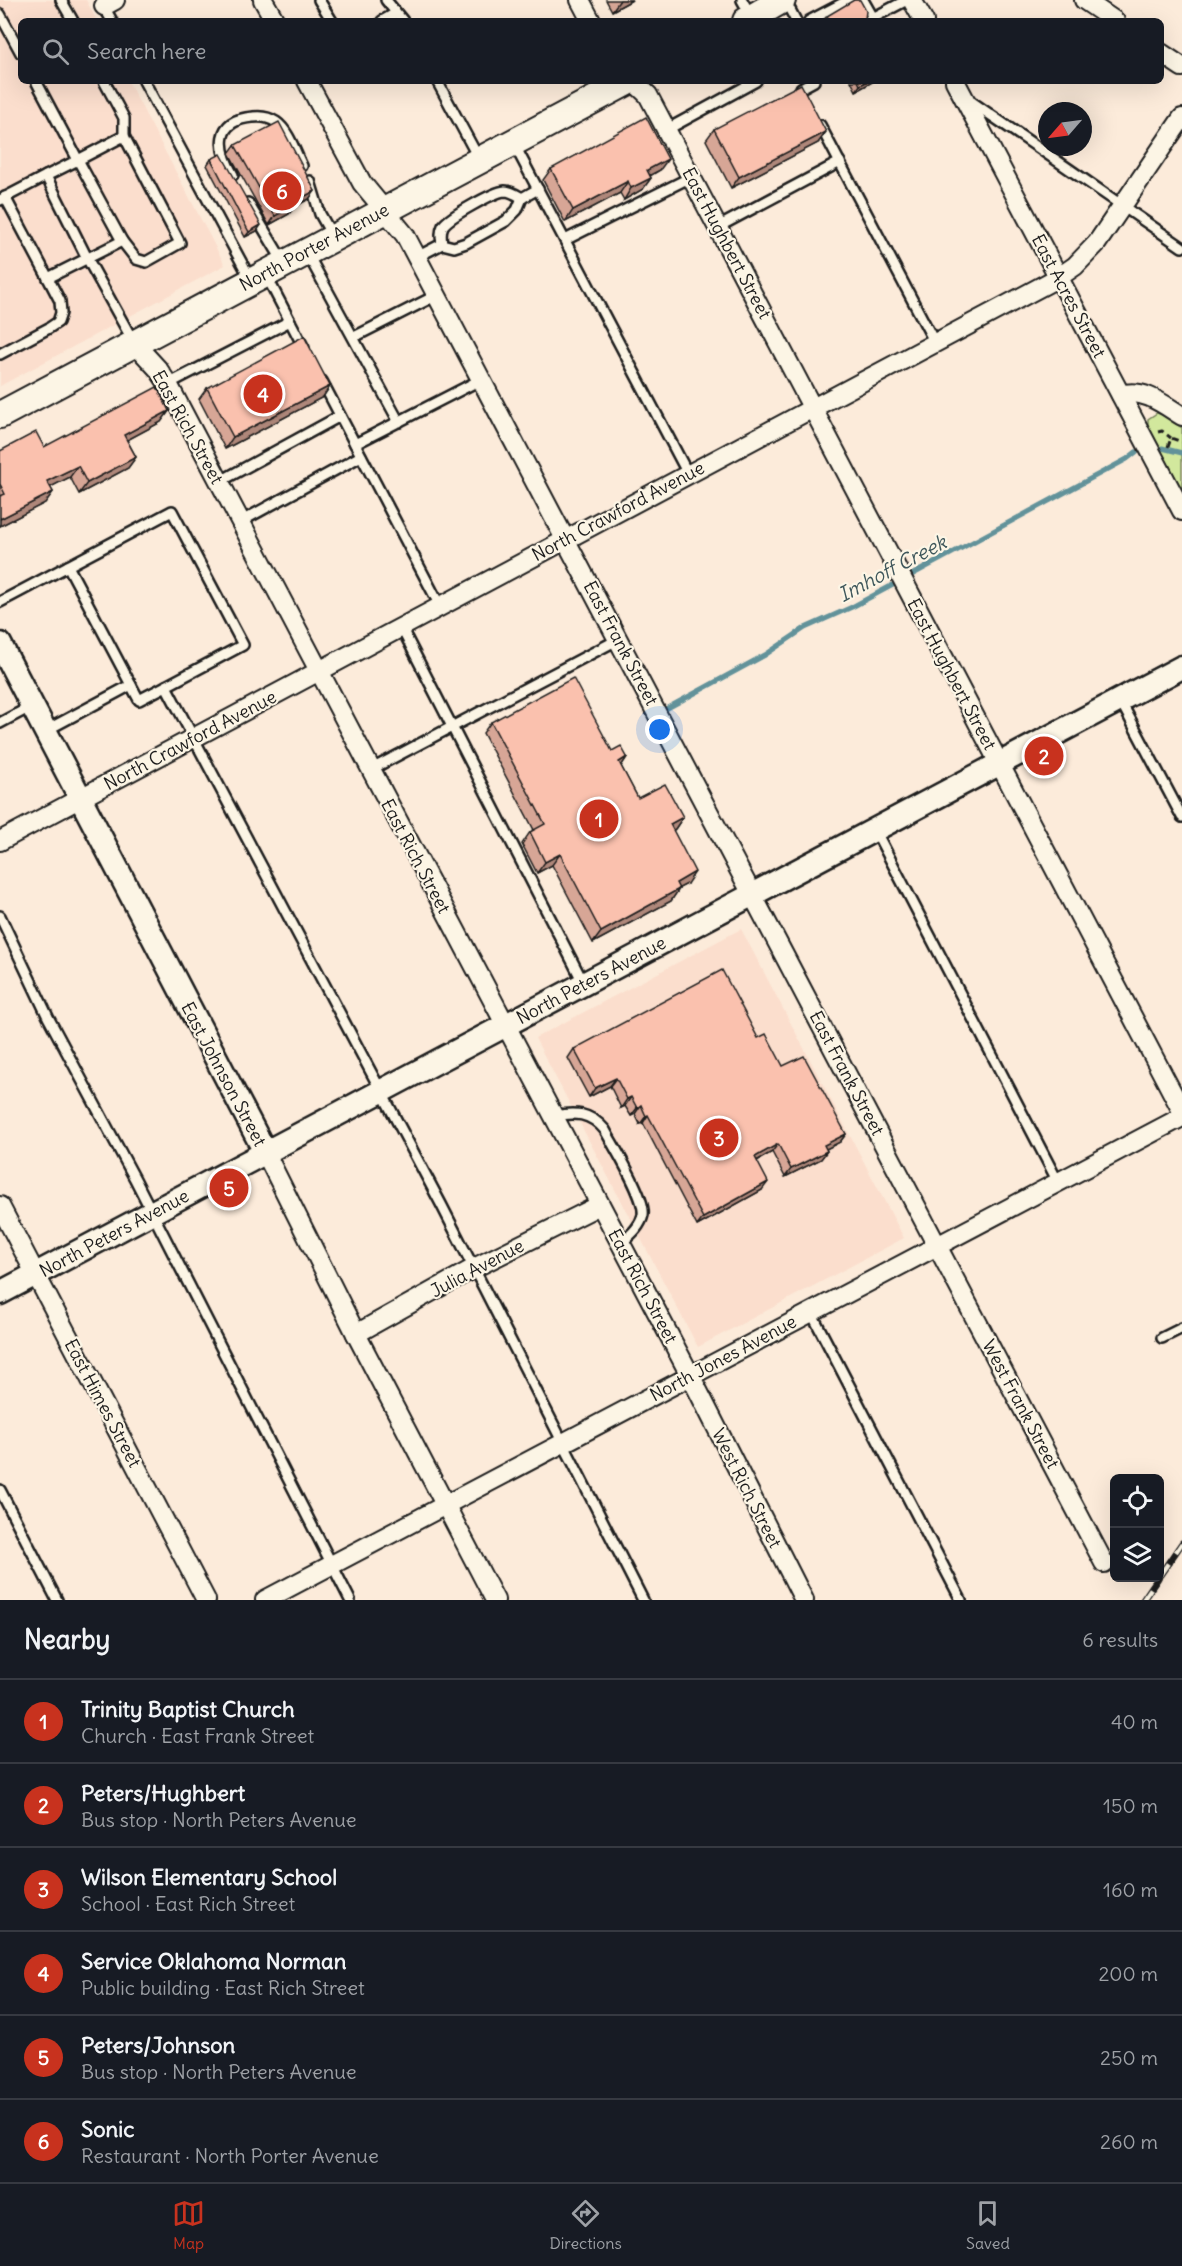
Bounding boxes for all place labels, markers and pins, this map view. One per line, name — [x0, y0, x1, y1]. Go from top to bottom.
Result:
pin: 6 — [262, 168, 302, 213]
pin: 4 — [244, 372, 282, 416]
pin: 2 — [1024, 734, 1064, 778]
pin: 1 — [580, 796, 618, 842]
pin: 3 — [700, 1116, 738, 1160]
pin: 5 — [210, 1166, 248, 1210]

